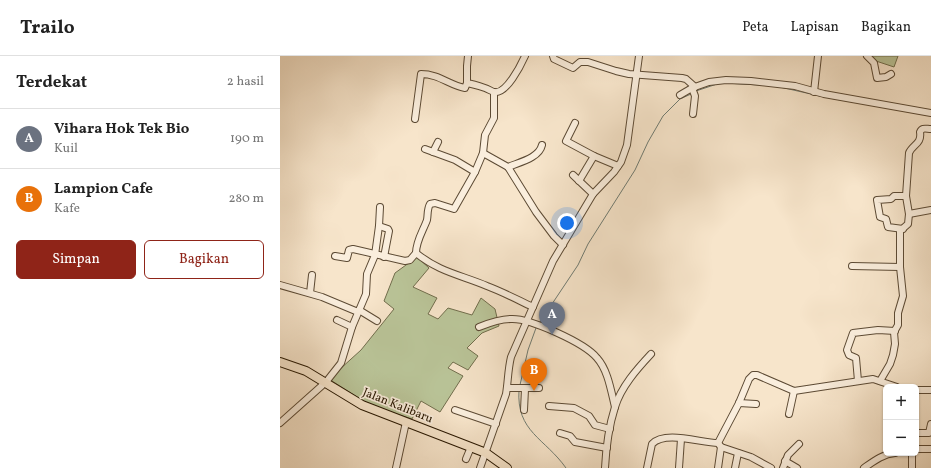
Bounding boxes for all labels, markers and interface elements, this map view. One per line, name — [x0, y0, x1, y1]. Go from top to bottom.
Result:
text: Trailo — [20, 15, 75, 41]
text: Peta — [742, 18, 769, 37]
text: Lapisan — [791, 18, 839, 37]
text: Bagikan — [861, 18, 911, 37]
text: Terdekat — [16, 71, 87, 94]
text: 2 hasil — [227, 73, 264, 91]
text: Vihara Hok Tek Bio — [54, 119, 189, 140]
text: A — [24, 130, 34, 148]
text: 190 m — [230, 130, 264, 148]
text: Kuil — [54, 140, 78, 158]
text: Lampion Cafe — [54, 179, 153, 200]
text: B — [25, 190, 33, 208]
text: 280 m — [228, 190, 264, 208]
text: Kafe — [54, 200, 80, 218]
your location — [557, 213, 577, 233]
button: Simpan — [16, 240, 136, 279]
button: Bagikan — [144, 240, 264, 279]
pin: A — [539, 302, 565, 335]
pin: B — [521, 358, 547, 391]
map controls — [883, 384, 919, 456]
button: + — [883, 384, 919, 420]
street label: Jalan Kalibaru — [360, 385, 435, 427]
button: − — [883, 420, 919, 456]

